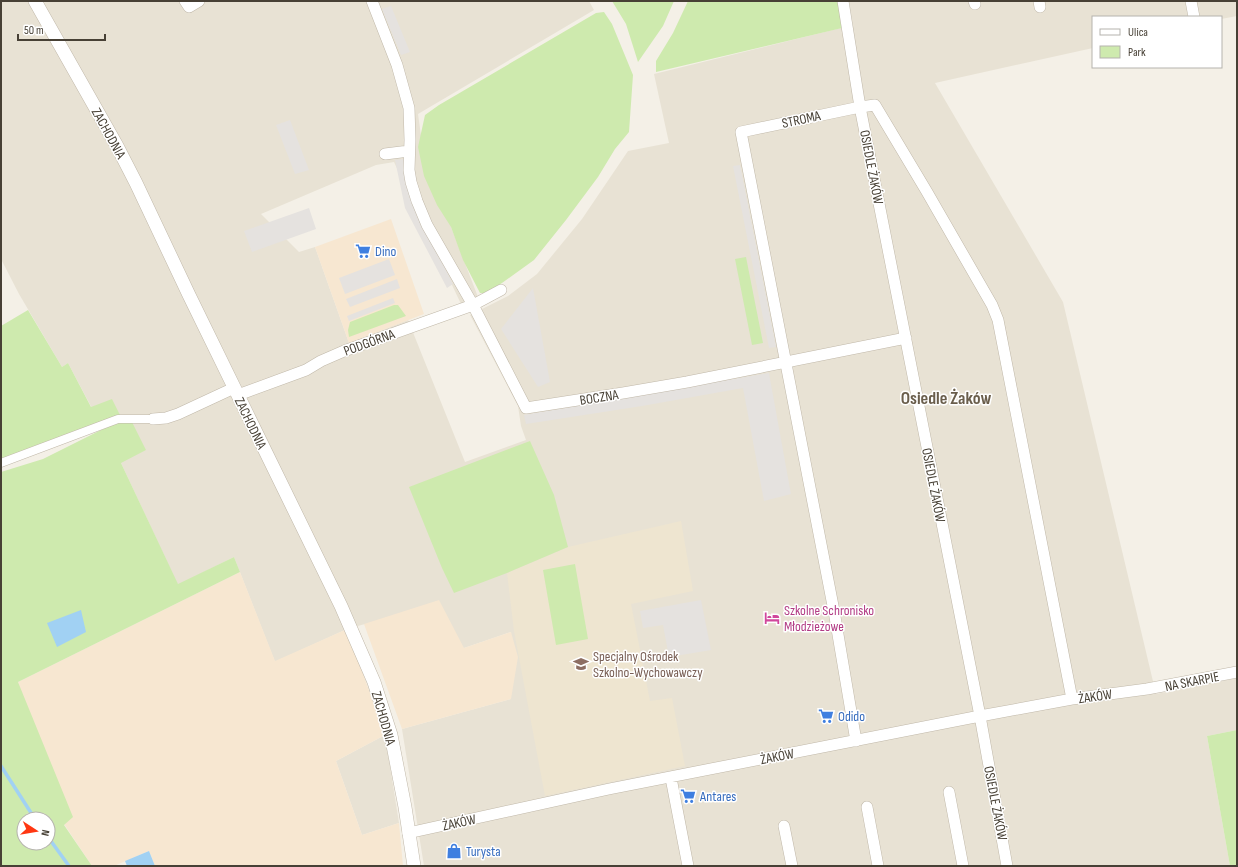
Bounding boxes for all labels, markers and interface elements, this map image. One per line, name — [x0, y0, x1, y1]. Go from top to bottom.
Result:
scale bar — [18, 16, 105, 42]
legend — [1092, 16, 1222, 68]
text: 50 m — [24, 23, 44, 38]
text: Ulica — [1128, 25, 1148, 40]
text: Park — [1128, 45, 1146, 60]
street label: ZACHODNIA — [88, 105, 130, 162]
street label: STROMA — [780, 107, 823, 132]
street label: OSIEDLE ŻAKÓW — [856, 128, 887, 206]
supermarket icon: Dino — [354, 242, 372, 260]
place label: Dino — [375, 243, 396, 260]
street label: PODGÓRNA — [341, 325, 398, 360]
street label: BOCZNA — [579, 386, 621, 409]
district label: Osiedle Żaków — [901, 388, 992, 409]
street label: ZACHODNIA — [231, 395, 271, 453]
street label: OSIEDLE ŻAKÓW — [918, 446, 949, 524]
place label: Szkolne Schronisko Młodzieżowe — [784, 602, 874, 635]
hotel icon: Szkolne Schronisko Młodzieżowe — [763, 609, 781, 627]
place label: Specjalny Ośrodek Szkolno-Wychowawczy — [593, 648, 703, 681]
school or university icon: Specjalny Ośrodek Szkolno-Wychowawczy — [572, 655, 590, 673]
street label: NA SKARPIE — [1164, 668, 1221, 695]
street label: ŻAKÓW — [1077, 686, 1113, 707]
street label: ZACHODNIA — [368, 689, 400, 748]
supermarket icon: Odido — [817, 707, 835, 725]
place label: Odido — [838, 708, 865, 725]
street label: ŻAKÓW — [759, 745, 795, 768]
street label: OSIEDLE ŻAKÓW — [980, 764, 1011, 842]
supermarket icon: Antares — [679, 787, 697, 805]
place label: Antares — [699, 788, 736, 805]
north arrow — [16, 811, 56, 851]
street label: ŻAKÓW — [441, 811, 477, 834]
text: N — [38, 829, 52, 837]
shop icon: Turysta — [445, 842, 463, 860]
place label: Turysta — [466, 843, 501, 860]

